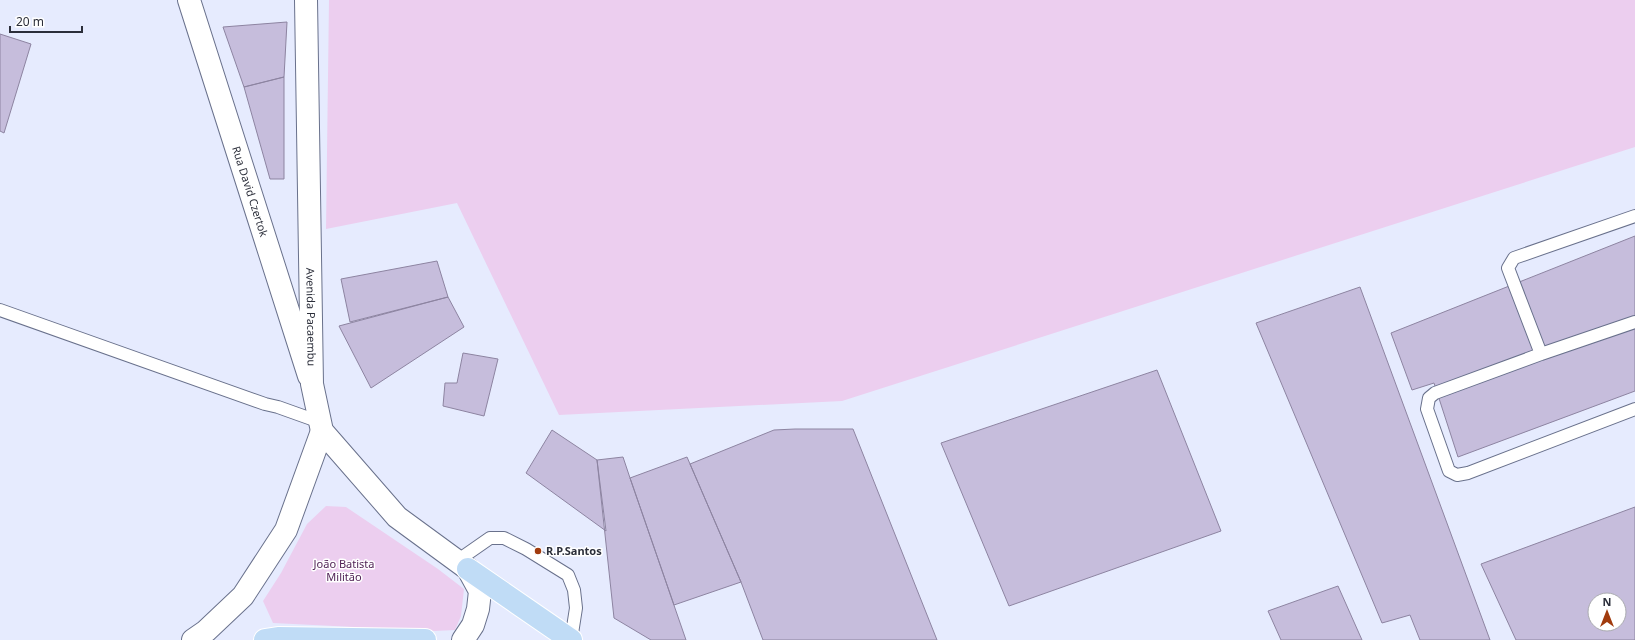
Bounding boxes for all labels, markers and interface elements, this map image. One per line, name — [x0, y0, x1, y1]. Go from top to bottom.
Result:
scale bar — [10, 8, 82, 34]
text: 20 m — [16, 13, 44, 30]
street label: Rua David Czertok — [229, 144, 272, 239]
street label: Avenida Pacaembu — [303, 267, 320, 366]
place label: R.P.Santos — [546, 543, 602, 558]
marker: R.P.Santos — [533, 546, 543, 556]
park label: João Batista Militão — [313, 556, 374, 584]
north arrow — [1587, 592, 1627, 632]
text: N — [1603, 594, 1611, 609]

